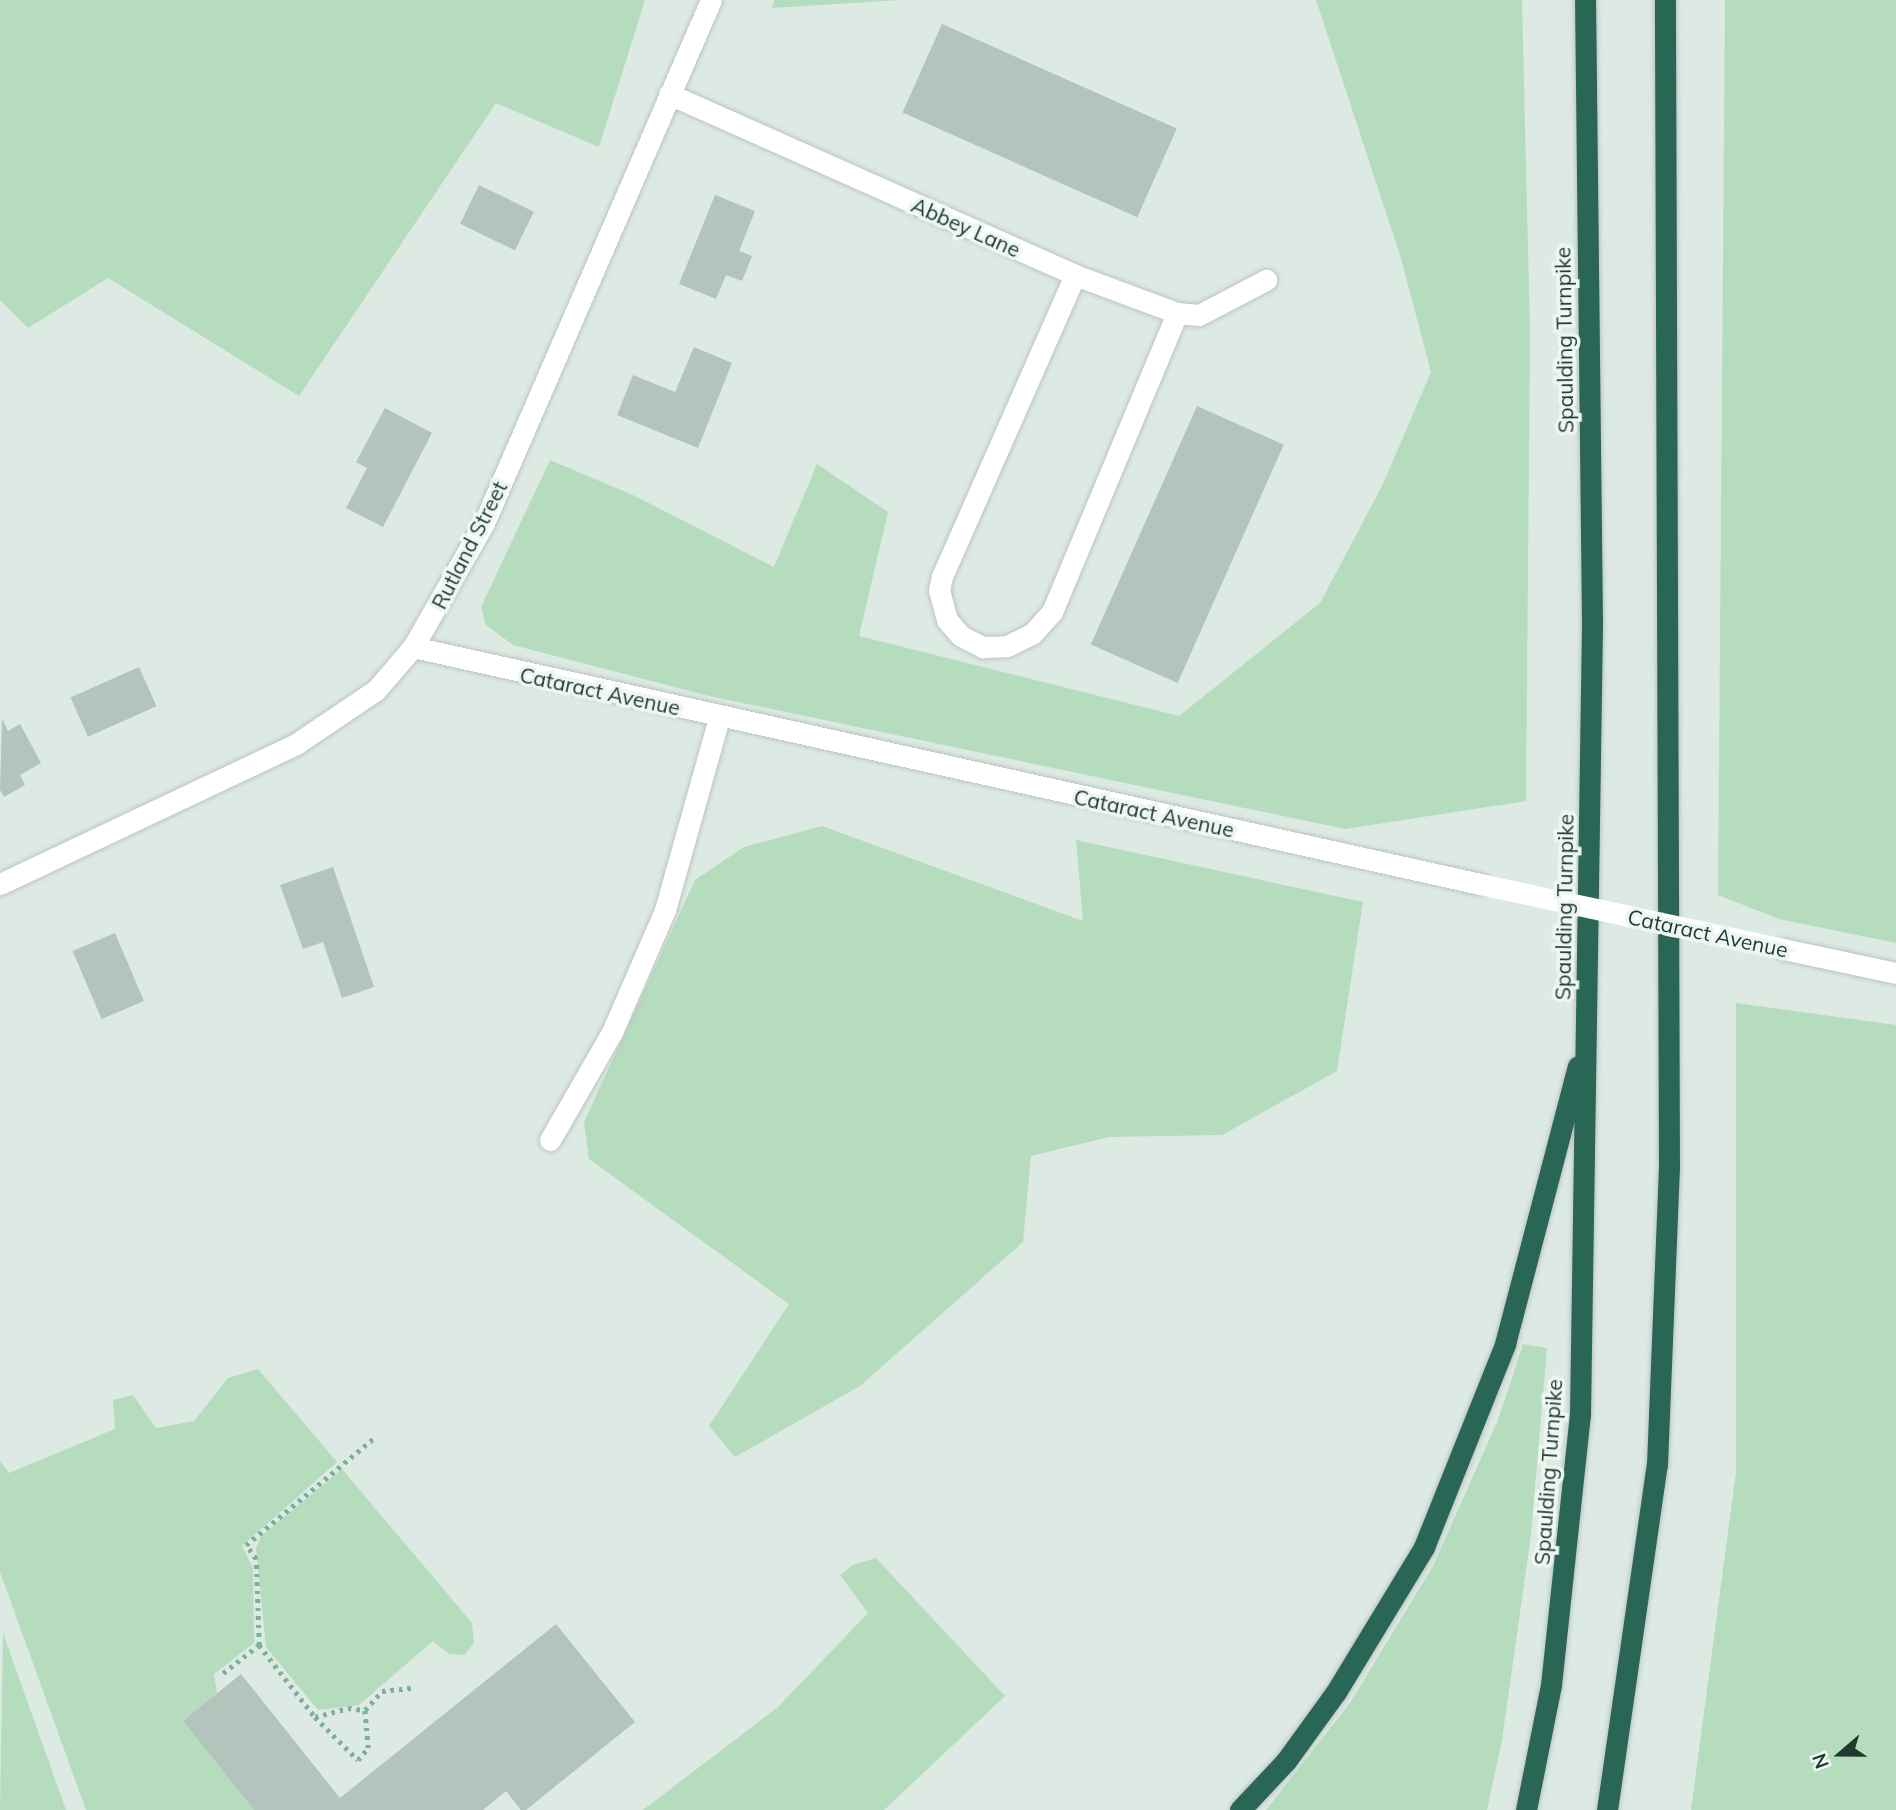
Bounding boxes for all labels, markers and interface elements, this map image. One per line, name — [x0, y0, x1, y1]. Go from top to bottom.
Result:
street label: Abbey Lane — [908, 192, 1024, 262]
street label: Spaulding Turnpike — [1550, 247, 1578, 433]
street label: Rutland Street — [426, 477, 512, 613]
street label: Cataract Avenue — [518, 662, 682, 720]
street label: Cataract Avenue — [1072, 784, 1236, 842]
street label: Spaulding Turnpike — [1550, 814, 1578, 1000]
street label: Cataract Avenue — [1626, 904, 1790, 962]
street label: Spaulding Turnpike — [1529, 1378, 1567, 1566]
north arrow — [1805, 1719, 1875, 1789]
text: N — [1807, 1750, 1834, 1772]

